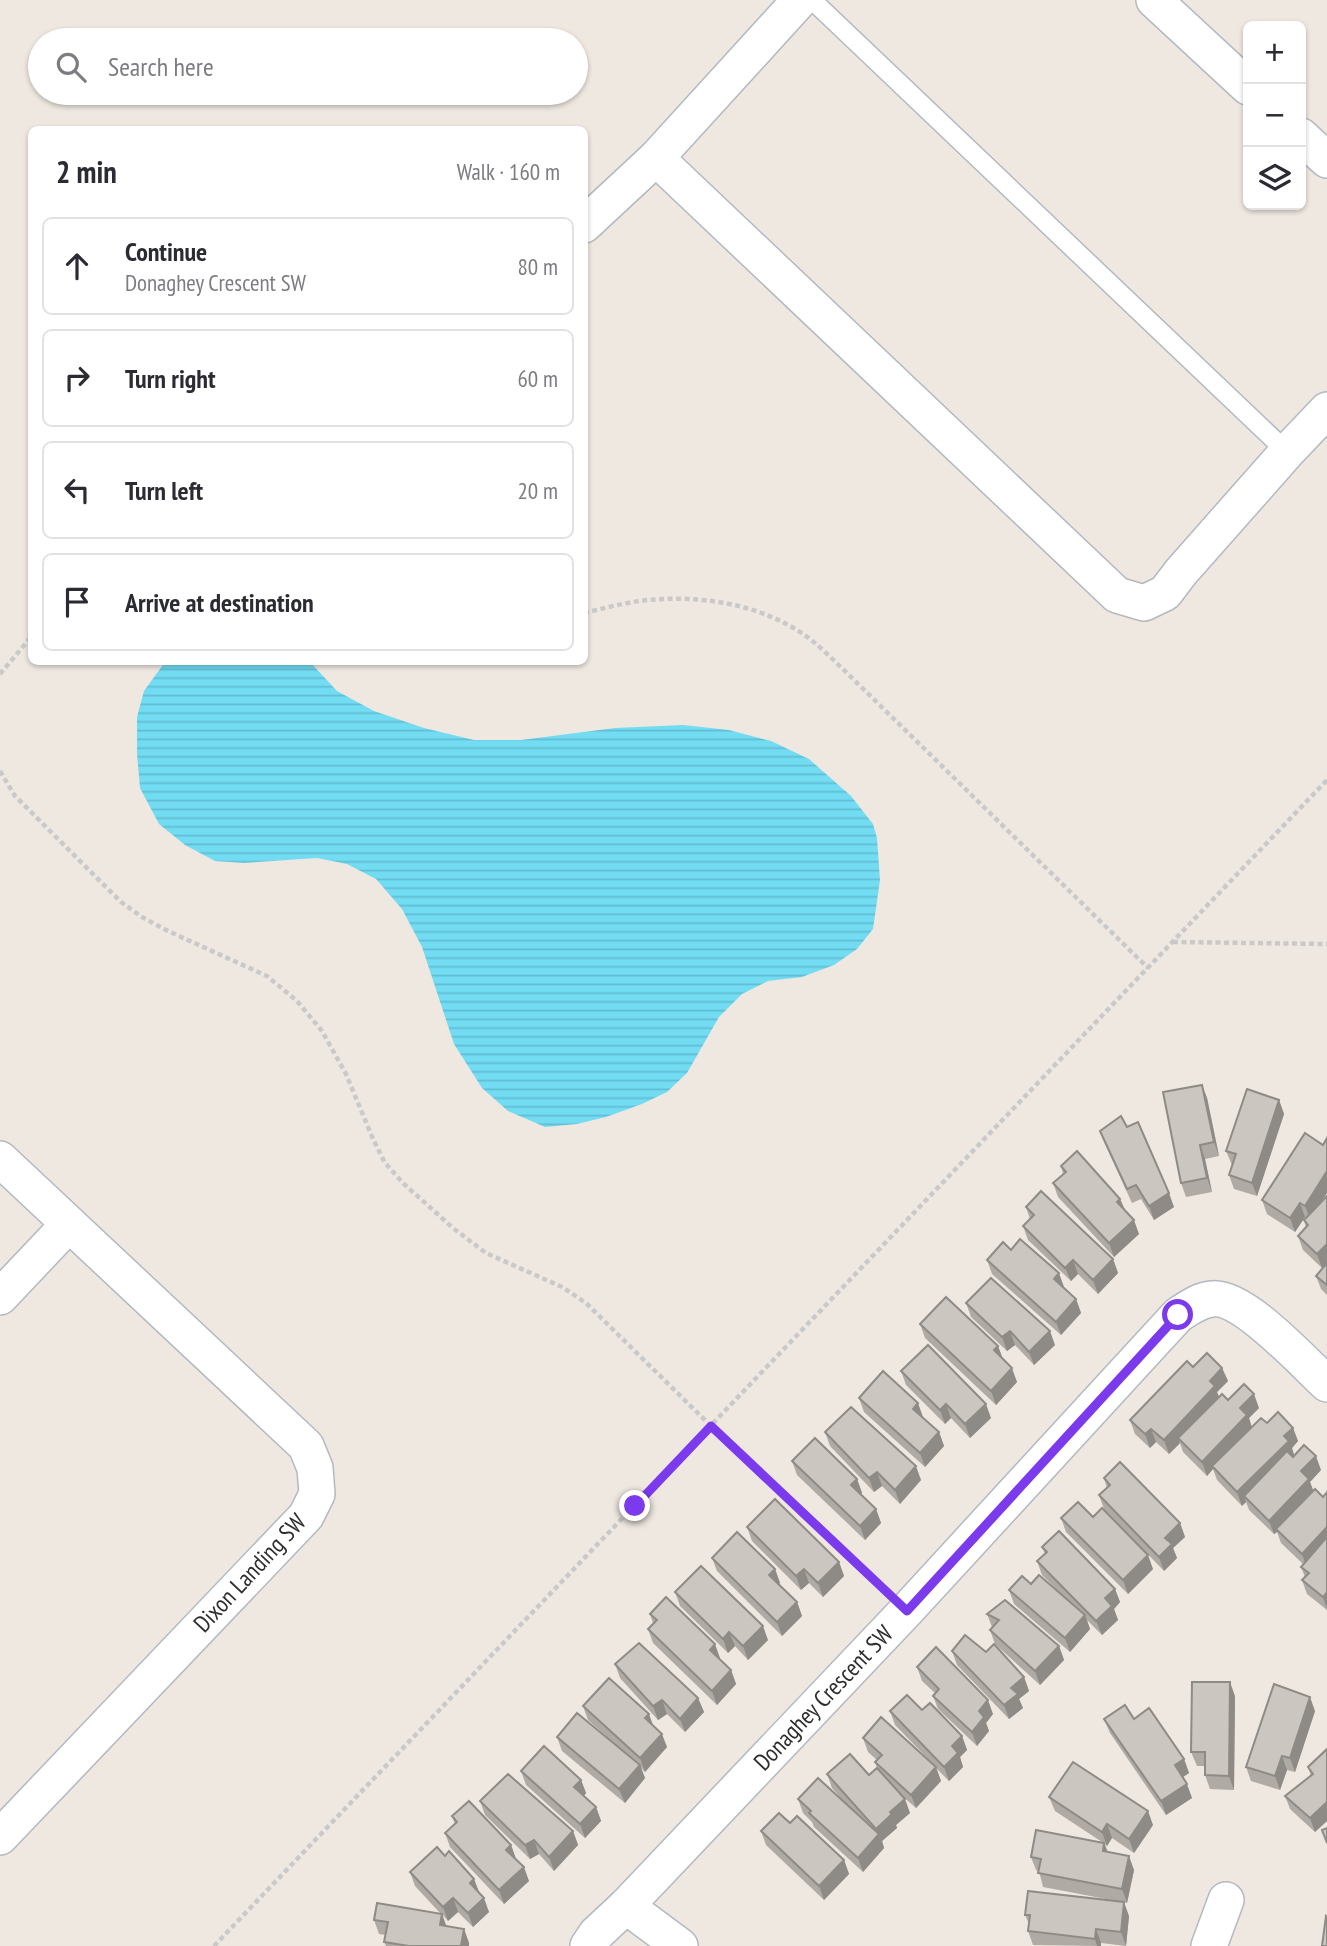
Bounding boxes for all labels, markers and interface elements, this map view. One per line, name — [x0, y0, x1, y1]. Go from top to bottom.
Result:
map controls — [1243, 21, 1306, 210]
button: + — [1243, 21, 1306, 84]
search box — [28, 28, 588, 105]
icon: search — [52, 48, 90, 86]
text: Search here — [108, 50, 214, 83]
button: − — [1243, 84, 1306, 147]
button: layers — [1243, 147, 1306, 210]
text: 2 min — [56, 152, 117, 191]
text: Walk · 160 m — [457, 157, 560, 186]
text: Continue — [125, 235, 207, 268]
icon: ahead — [58, 247, 96, 285]
text: 80 m — [517, 252, 558, 281]
text: Donaghey Crescent SW — [125, 268, 306, 297]
icon: right — [58, 359, 96, 397]
text: Turn right — [125, 362, 216, 395]
text: 60 m — [517, 364, 558, 393]
icon: left — [58, 471, 96, 509]
text: Turn left — [125, 474, 203, 507]
text: 20 m — [517, 476, 558, 505]
icon: arrive — [58, 583, 96, 621]
text: Arrive at destination — [125, 586, 314, 619]
route start — [1162, 1299, 1193, 1330]
route end — [619, 1490, 650, 1521]
street label: Dixon Landing SW — [187, 1507, 312, 1638]
street label: Donaghey Crescent SW — [747, 1618, 899, 1777]

